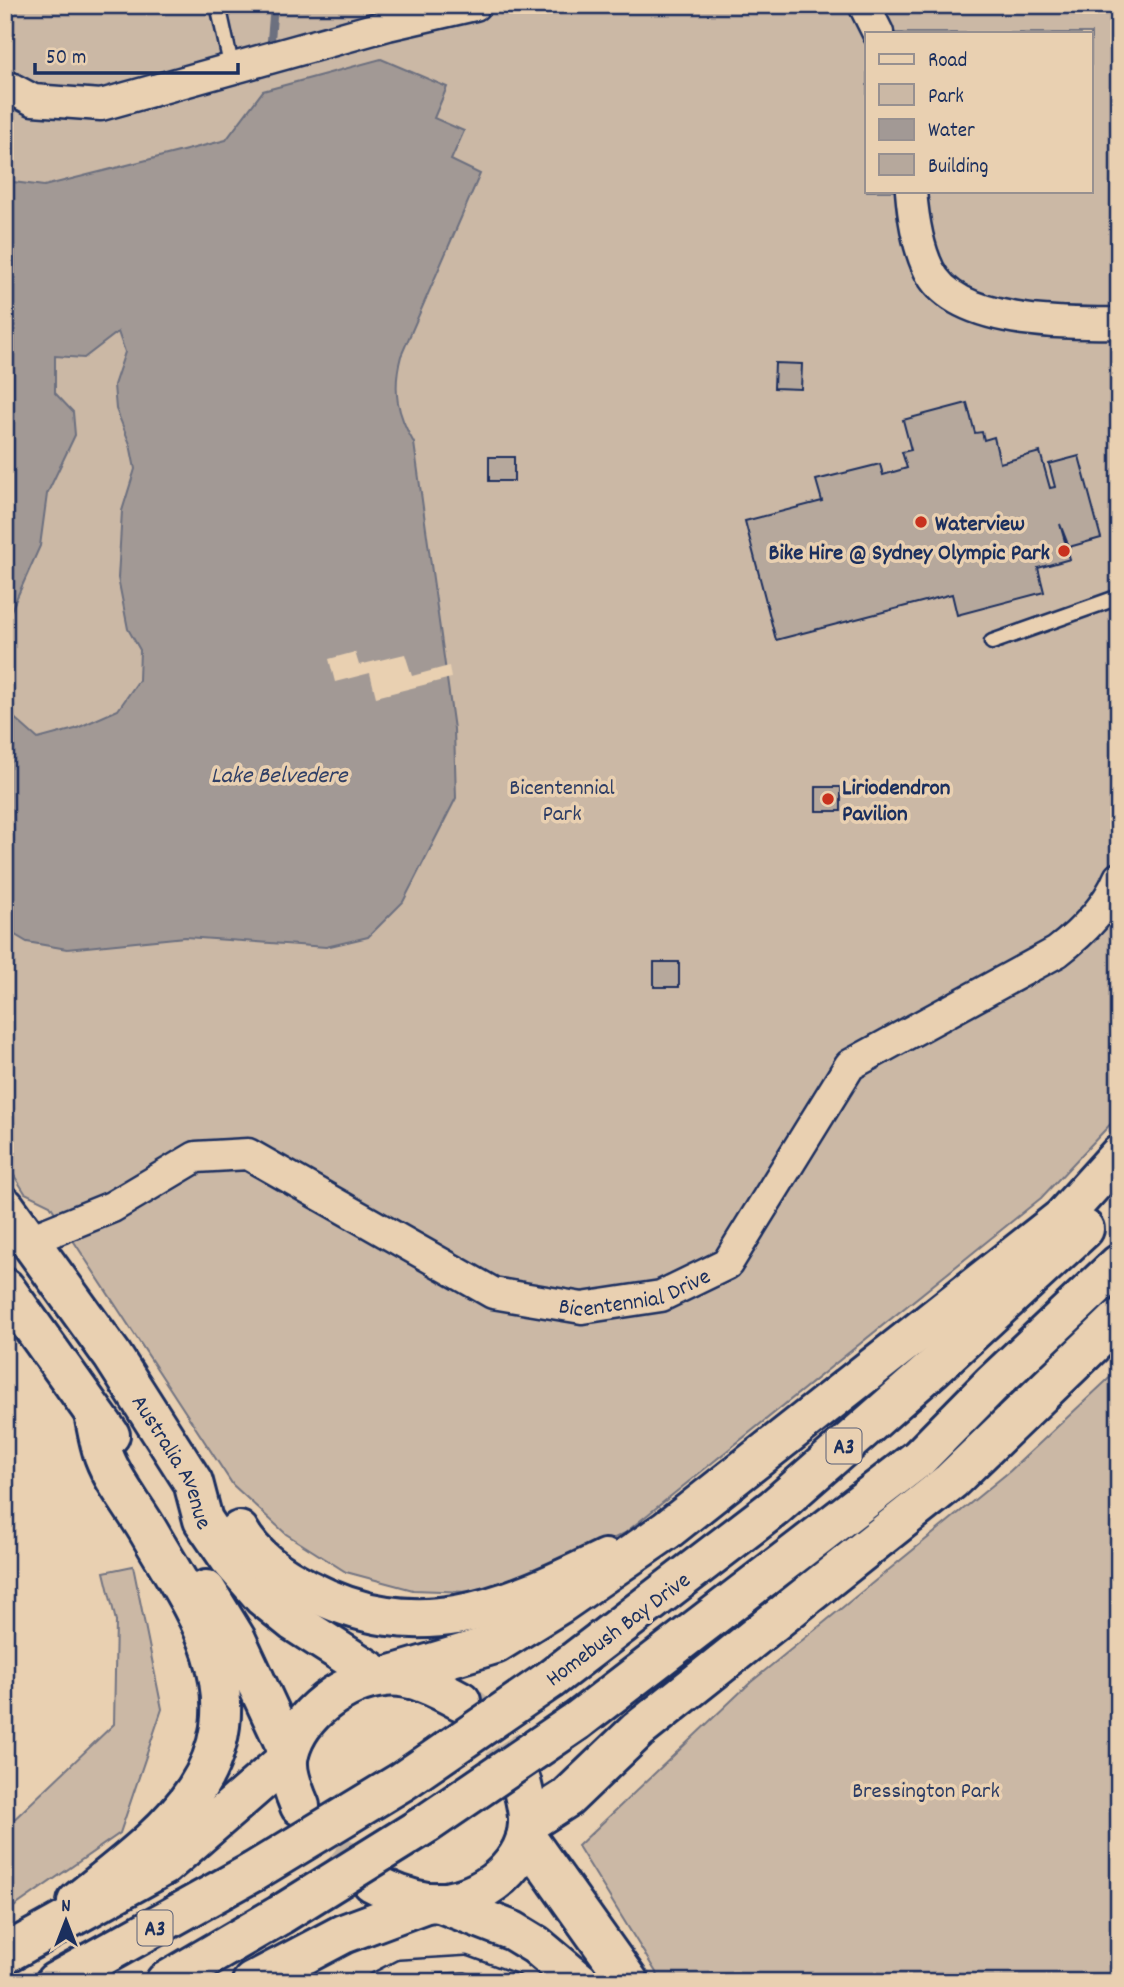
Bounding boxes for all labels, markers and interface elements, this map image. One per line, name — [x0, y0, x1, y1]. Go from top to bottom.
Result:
scale bar — [35, 32, 238, 76]
legend — [865, 32, 1092, 192]
text: 50 m — [46, 44, 86, 74]
text: Road — [928, 47, 967, 77]
text: Park — [928, 83, 964, 113]
text: Water — [928, 117, 975, 147]
text: Building — [928, 153, 988, 183]
place label: Waterview — [935, 509, 1025, 542]
marker: Waterview — [913, 514, 929, 530]
place label: Bike Hire @ Sydney Olympic Park — [769, 538, 1051, 571]
marker: Bike Hire @ Sydney Olympic Park — [1056, 543, 1072, 559]
water label: Lake Belvedere — [211, 760, 349, 794]
park label: Bicentennial Park — [509, 773, 615, 832]
place label: Liriodendron Pavilion — [842, 773, 951, 832]
marker: Liriodendron Pavilion — [820, 791, 836, 807]
street label: Bicentennial Drive — [556, 1261, 717, 1328]
street label: Australia Avenue — [121, 1389, 218, 1538]
road number: A3 — [826, 1428, 862, 1464]
street label: Homebush Bay Drive — [540, 1565, 698, 1696]
park label: Bressington Park — [852, 1776, 1000, 1809]
north arrow — [32, 1885, 102, 1955]
text: N — [61, 1894, 71, 1921]
road number: A3 — [138, 1910, 172, 1946]

